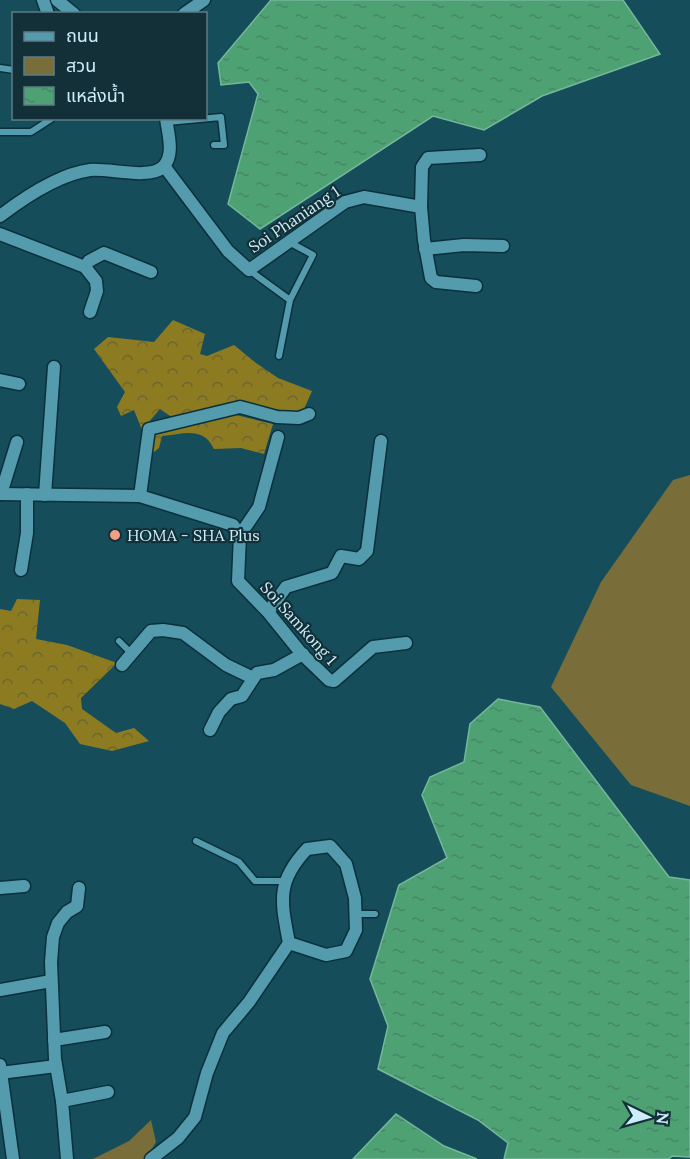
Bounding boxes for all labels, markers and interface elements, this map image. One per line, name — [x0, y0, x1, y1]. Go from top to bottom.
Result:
legend — [12, 12, 207, 120]
text: ถนน — [66, 24, 99, 47]
text: สวน — [66, 54, 96, 77]
text: แหล่งน้ำ — [66, 83, 125, 107]
street label: Soi Phaniang 1 — [245, 181, 344, 257]
place label: HOMA - SHA Plus — [127, 525, 260, 545]
marker: HOMA - SHA Plus — [108, 528, 122, 542]
street label: Soi Samkong 1 — [256, 577, 342, 669]
north arrow — [618, 1087, 678, 1147]
text: N — [652, 1111, 673, 1125]

